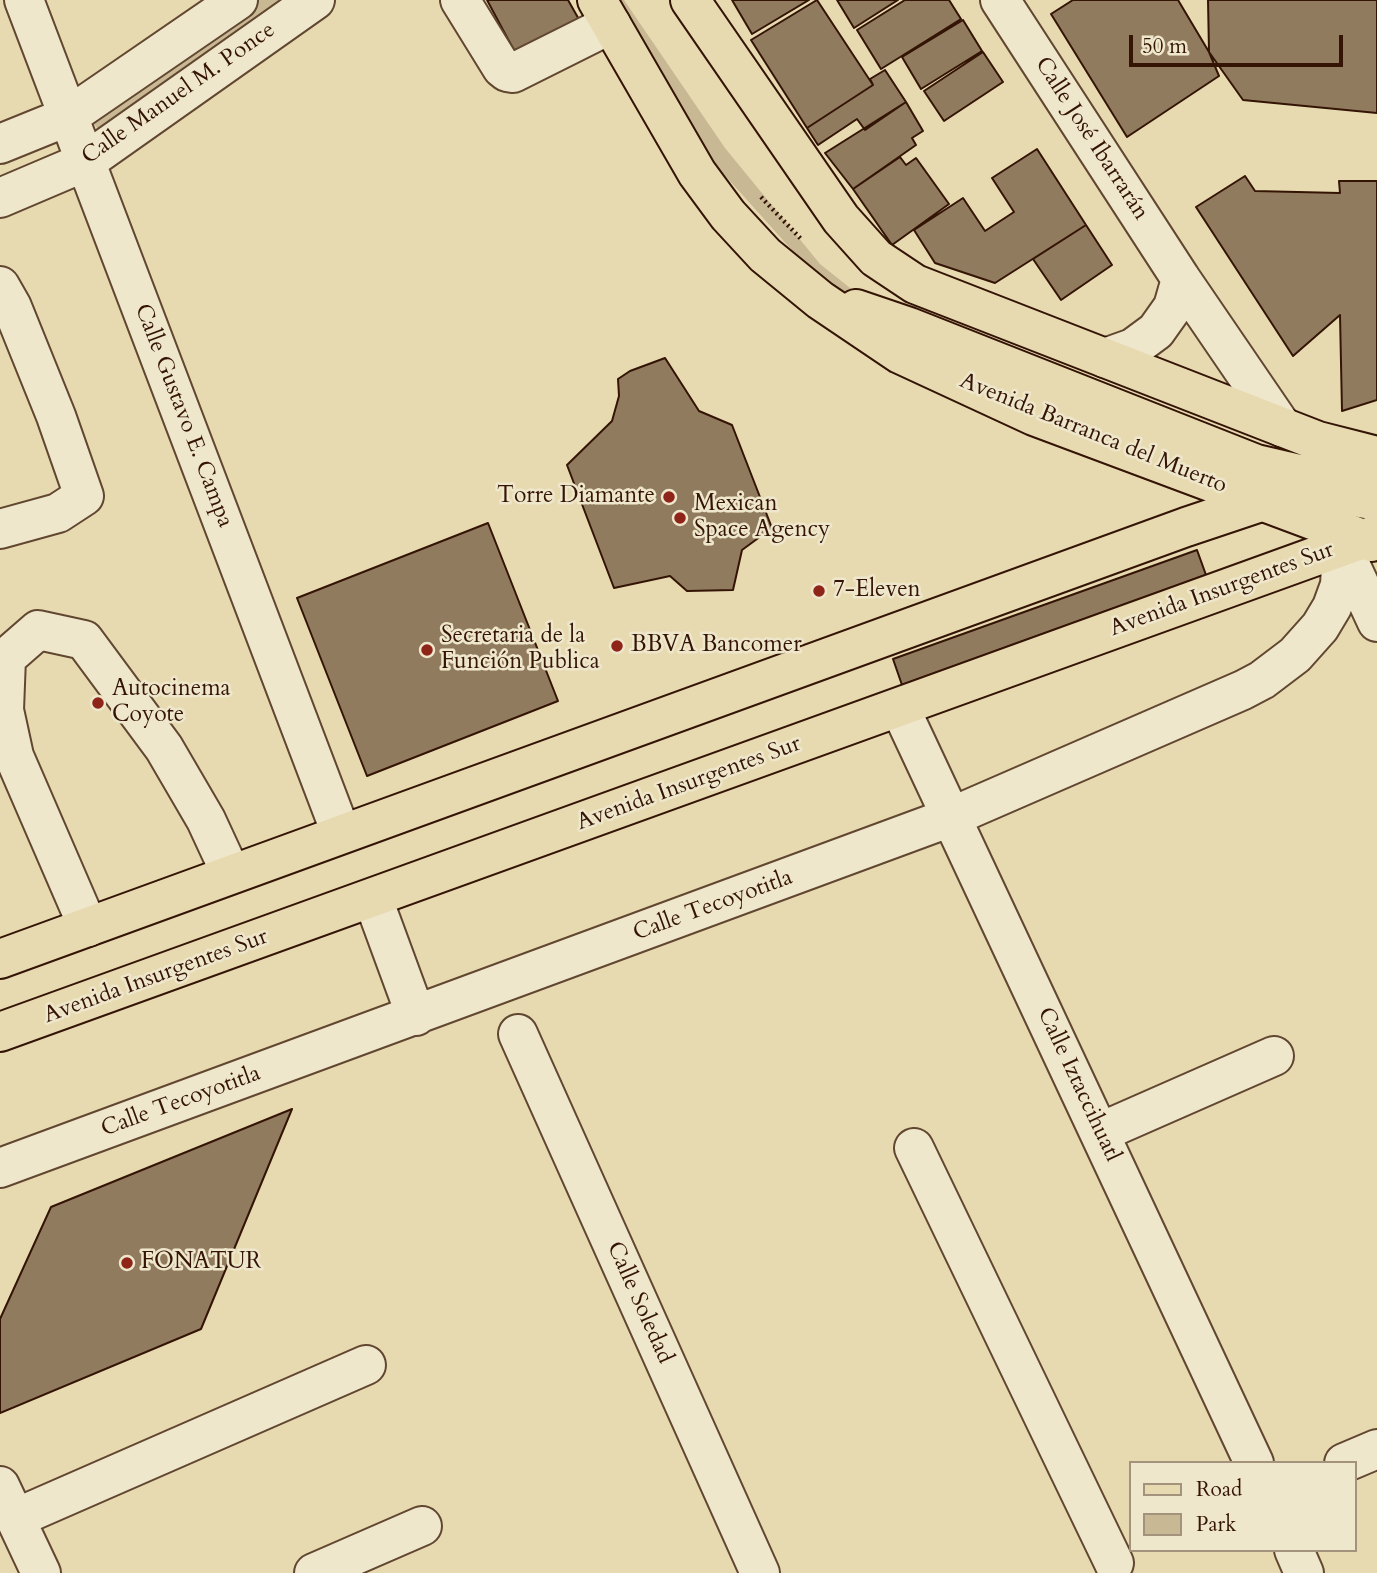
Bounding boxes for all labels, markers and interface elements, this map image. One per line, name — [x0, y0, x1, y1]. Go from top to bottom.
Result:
street label: Calle Manuel M. Ponce — [77, 17, 281, 171]
scale bar — [1132, 21, 1346, 65]
text: 50 m — [1142, 32, 1187, 61]
street label: Calle José Ibarrarán — [1028, 52, 1154, 226]
street label: Calle Gustavo E. Campa — [128, 300, 238, 532]
street label: Avenida Barranca del Muerto — [955, 368, 1231, 500]
place label: Torre Diamante — [497, 483, 655, 511]
marker: Torre Diamante — [661, 489, 677, 505]
place label: Mexican Space Agency — [694, 491, 830, 545]
marker: Mexican Space Agency — [672, 510, 688, 526]
street label: Avenida Insurgentes Sur — [1106, 537, 1338, 643]
place label: 7-Eleven — [833, 577, 921, 605]
marker: 7-Eleven — [811, 583, 827, 599]
place label: Secretaria de la Función Publica — [441, 623, 600, 677]
place label: BBVA Bancomer — [631, 632, 802, 660]
marker: BBVA Bancomer — [609, 638, 625, 654]
marker: Secretaria de la Función Publica — [419, 642, 435, 658]
place label: Autocinema Coyote — [112, 676, 231, 730]
marker: Autocinema Coyote — [90, 695, 106, 711]
street label: Avenida Insurgentes Sur — [573, 731, 805, 837]
street label: Calle Tecoyotitla — [630, 864, 796, 948]
street label: Avenida Insurgentes Sur — [40, 924, 272, 1030]
street label: Calle Iztaccihuatl — [1030, 1004, 1126, 1166]
street label: Calle Tecoyotitla — [98, 1060, 264, 1144]
street label: Calle Soledad — [600, 1238, 678, 1368]
place label: FONATUR — [141, 1249, 262, 1277]
marker: FONATUR — [119, 1255, 135, 1271]
legend — [1128, 1461, 1356, 1552]
text: Road — [1196, 1475, 1242, 1504]
text: Park — [1196, 1510, 1236, 1539]

